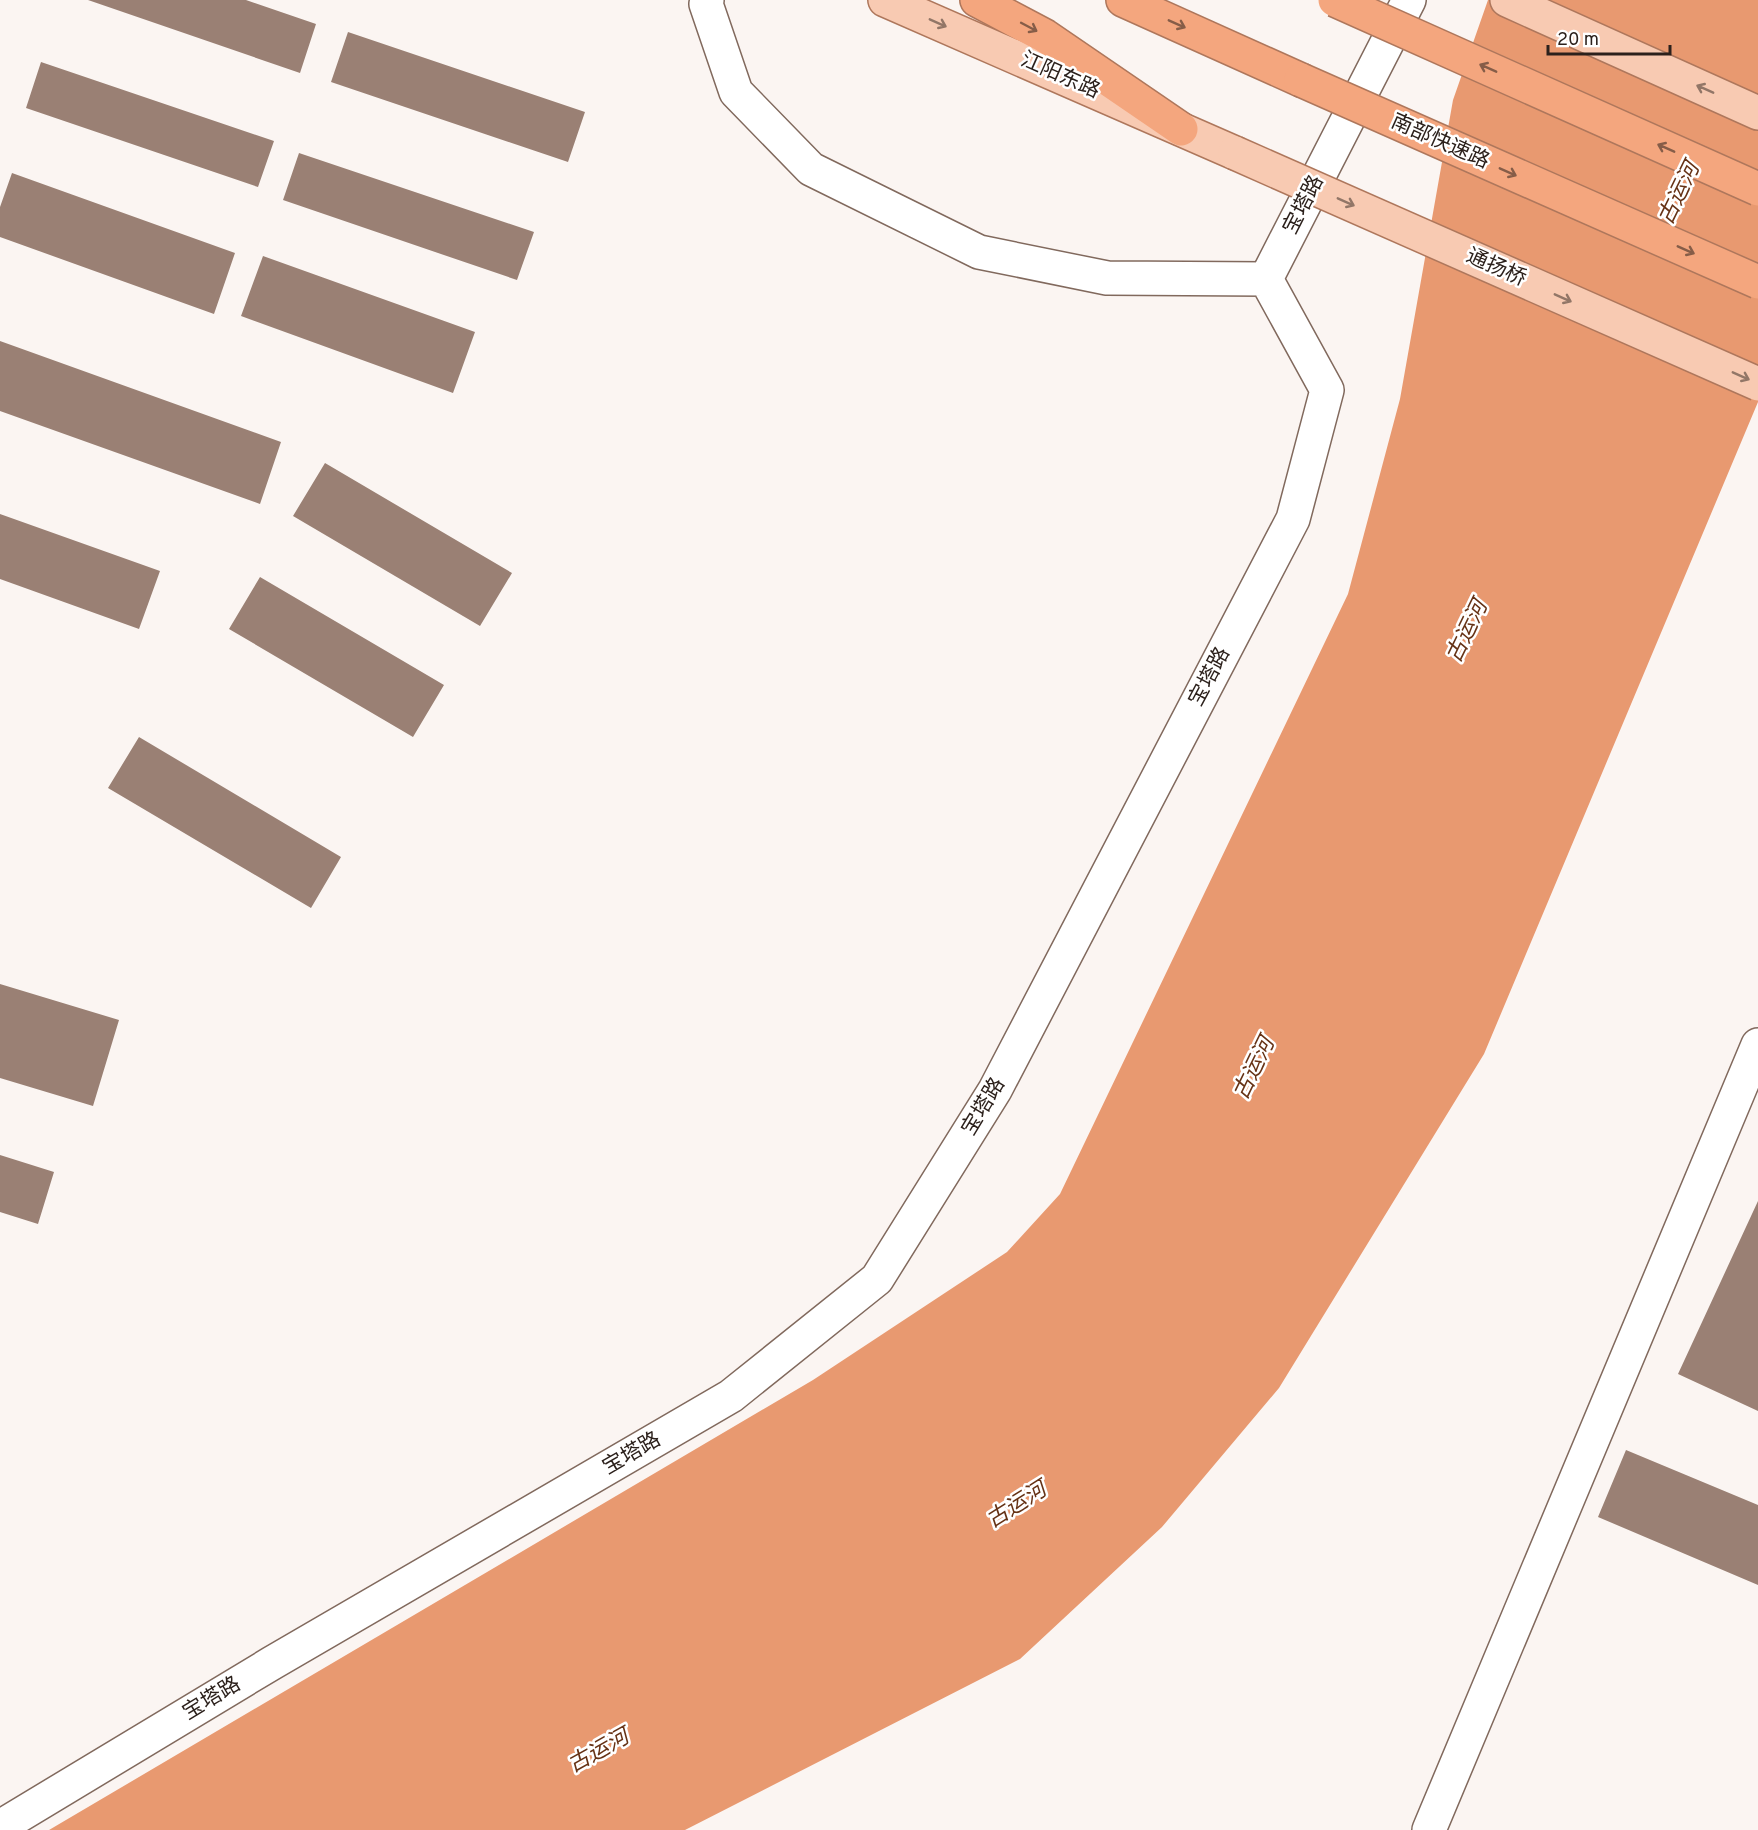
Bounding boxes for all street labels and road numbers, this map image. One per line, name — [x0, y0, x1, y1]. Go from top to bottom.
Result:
street label: 江阳东路 — [1016, 47, 1104, 105]
street label: 南部快速路 — [1387, 108, 1493, 176]
street label: 宝塔路 — [1278, 171, 1330, 239]
street label: 通扬桥 — [1462, 243, 1530, 293]
street label: 宝塔路 — [1183, 643, 1237, 711]
street label: 宝塔路 — [956, 1073, 1012, 1141]
street label: 宝塔路 — [598, 1427, 666, 1481]
street label: 宝塔路 — [178, 1671, 246, 1727]

